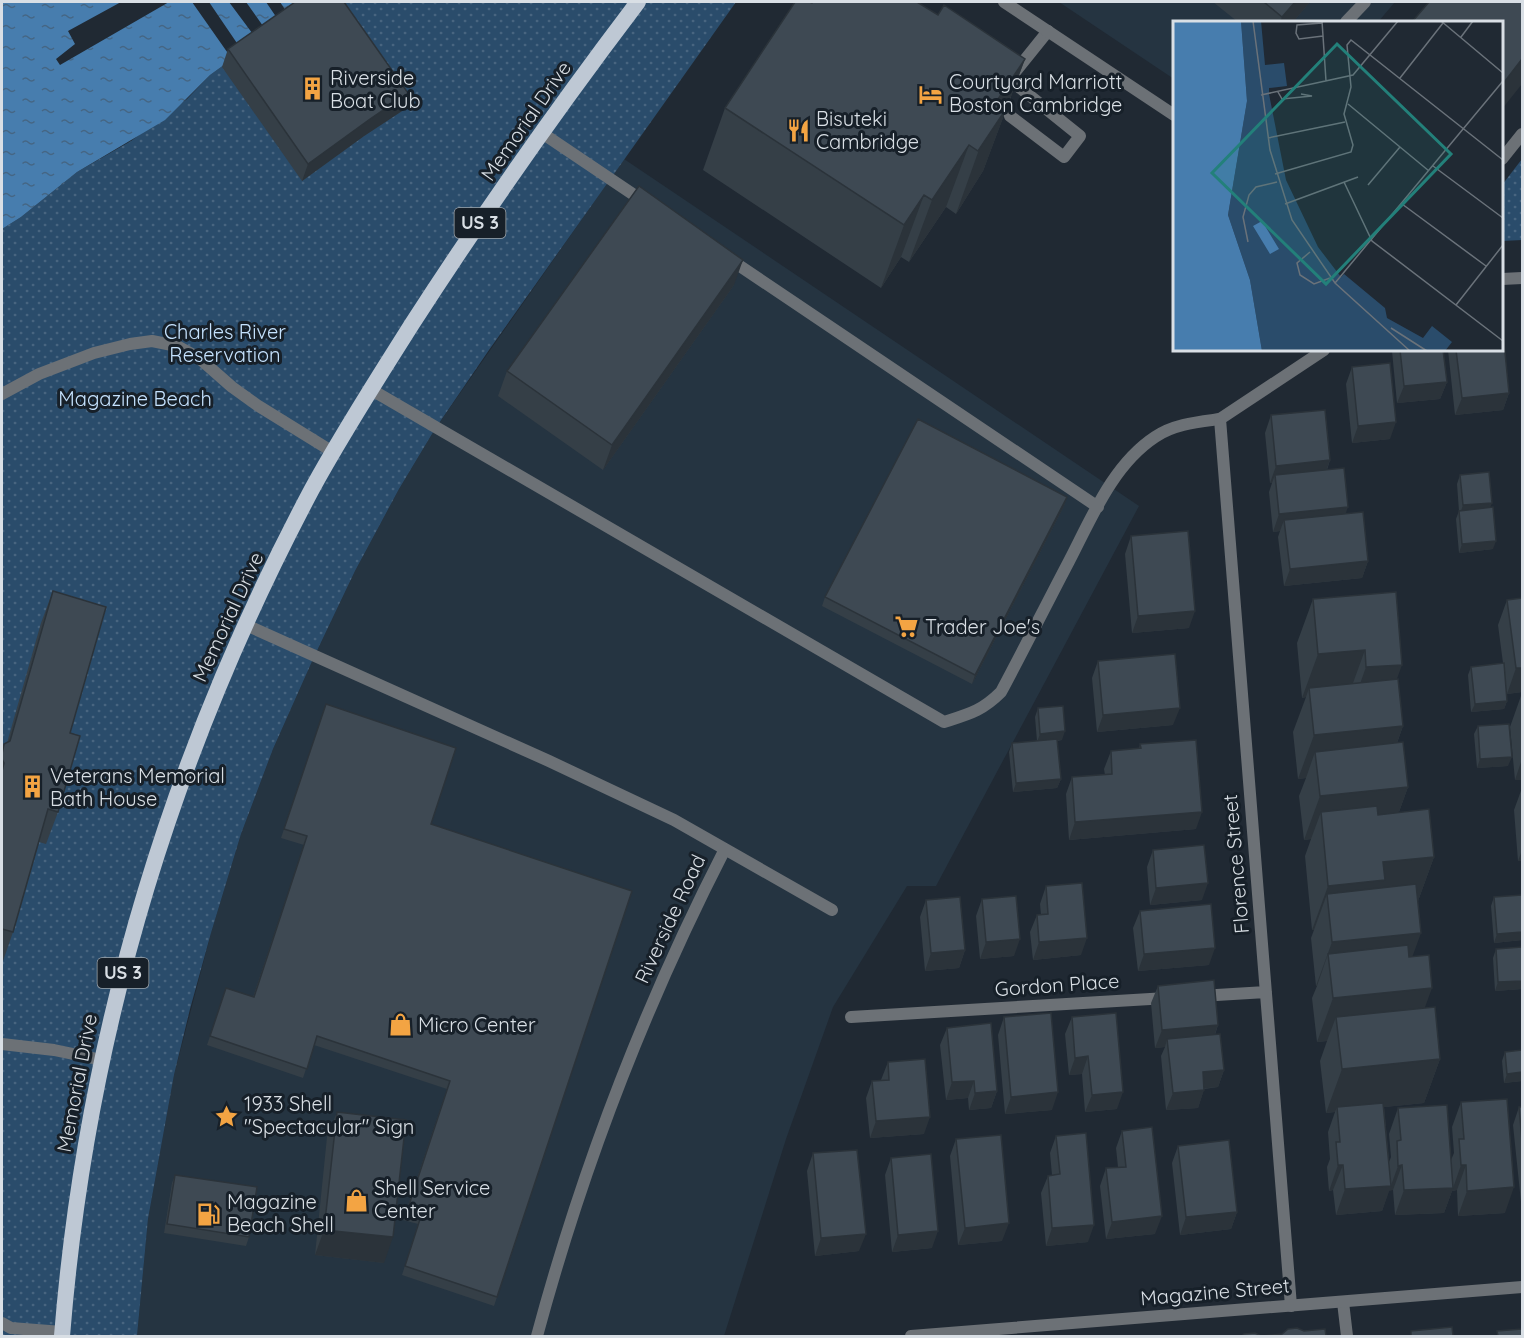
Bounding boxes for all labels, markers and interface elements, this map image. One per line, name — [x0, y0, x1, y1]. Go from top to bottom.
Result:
inset map — [1173, 21, 1503, 351]
street label: Memorial Drive — [475, 56, 576, 185]
place label: Riverside Boat Club — [330, 65, 421, 113]
place label: Courtyard Marriott Boston Cambridge — [949, 69, 1123, 117]
building icon: Riverside Boat Club — [299, 76, 325, 102]
hotel icon: Courtyard Marriott Boston Cambridge — [918, 81, 944, 107]
place label: Bisuteki Cambridge — [816, 106, 919, 154]
restaurant icon: Bisuteki Cambridge — [785, 118, 811, 144]
road number: US 3 — [454, 208, 506, 238]
park label: Charles River Reservation — [164, 319, 286, 367]
park label: Magazine Beach — [58, 386, 212, 411]
street label: Memorial Drive — [187, 548, 269, 686]
supermarket icon: Trader Joe's — [894, 614, 920, 640]
place label: Trader Joe's — [925, 614, 1040, 639]
place label: Veterans Memorial Bath House — [50, 763, 225, 811]
building icon: Veterans Memorial Bath House — [19, 774, 45, 800]
street label: Florence Street — [1217, 793, 1254, 935]
street label: Riverside Road — [629, 850, 710, 987]
road number: US 3 — [98, 958, 148, 988]
street label: Gordon Place — [994, 968, 1120, 1001]
street label: Memorial Drive — [51, 1012, 102, 1154]
shop icon: Micro Center — [387, 1012, 413, 1038]
place label: Micro Center — [418, 1012, 536, 1037]
place label: 1933 Shell "Spectacular" Sign — [244, 1091, 414, 1139]
place icon: 1933 Shell "Spectacular" Sign — [213, 1103, 239, 1129]
place label: Shell Service Center — [374, 1175, 490, 1223]
shop icon: Shell Service Center — [343, 1187, 369, 1213]
place label: Magazine Beach Shell — [227, 1189, 334, 1237]
fuel station icon: Magazine Beach Shell — [196, 1201, 222, 1227]
street label: Magazine Street — [1139, 1272, 1291, 1310]

